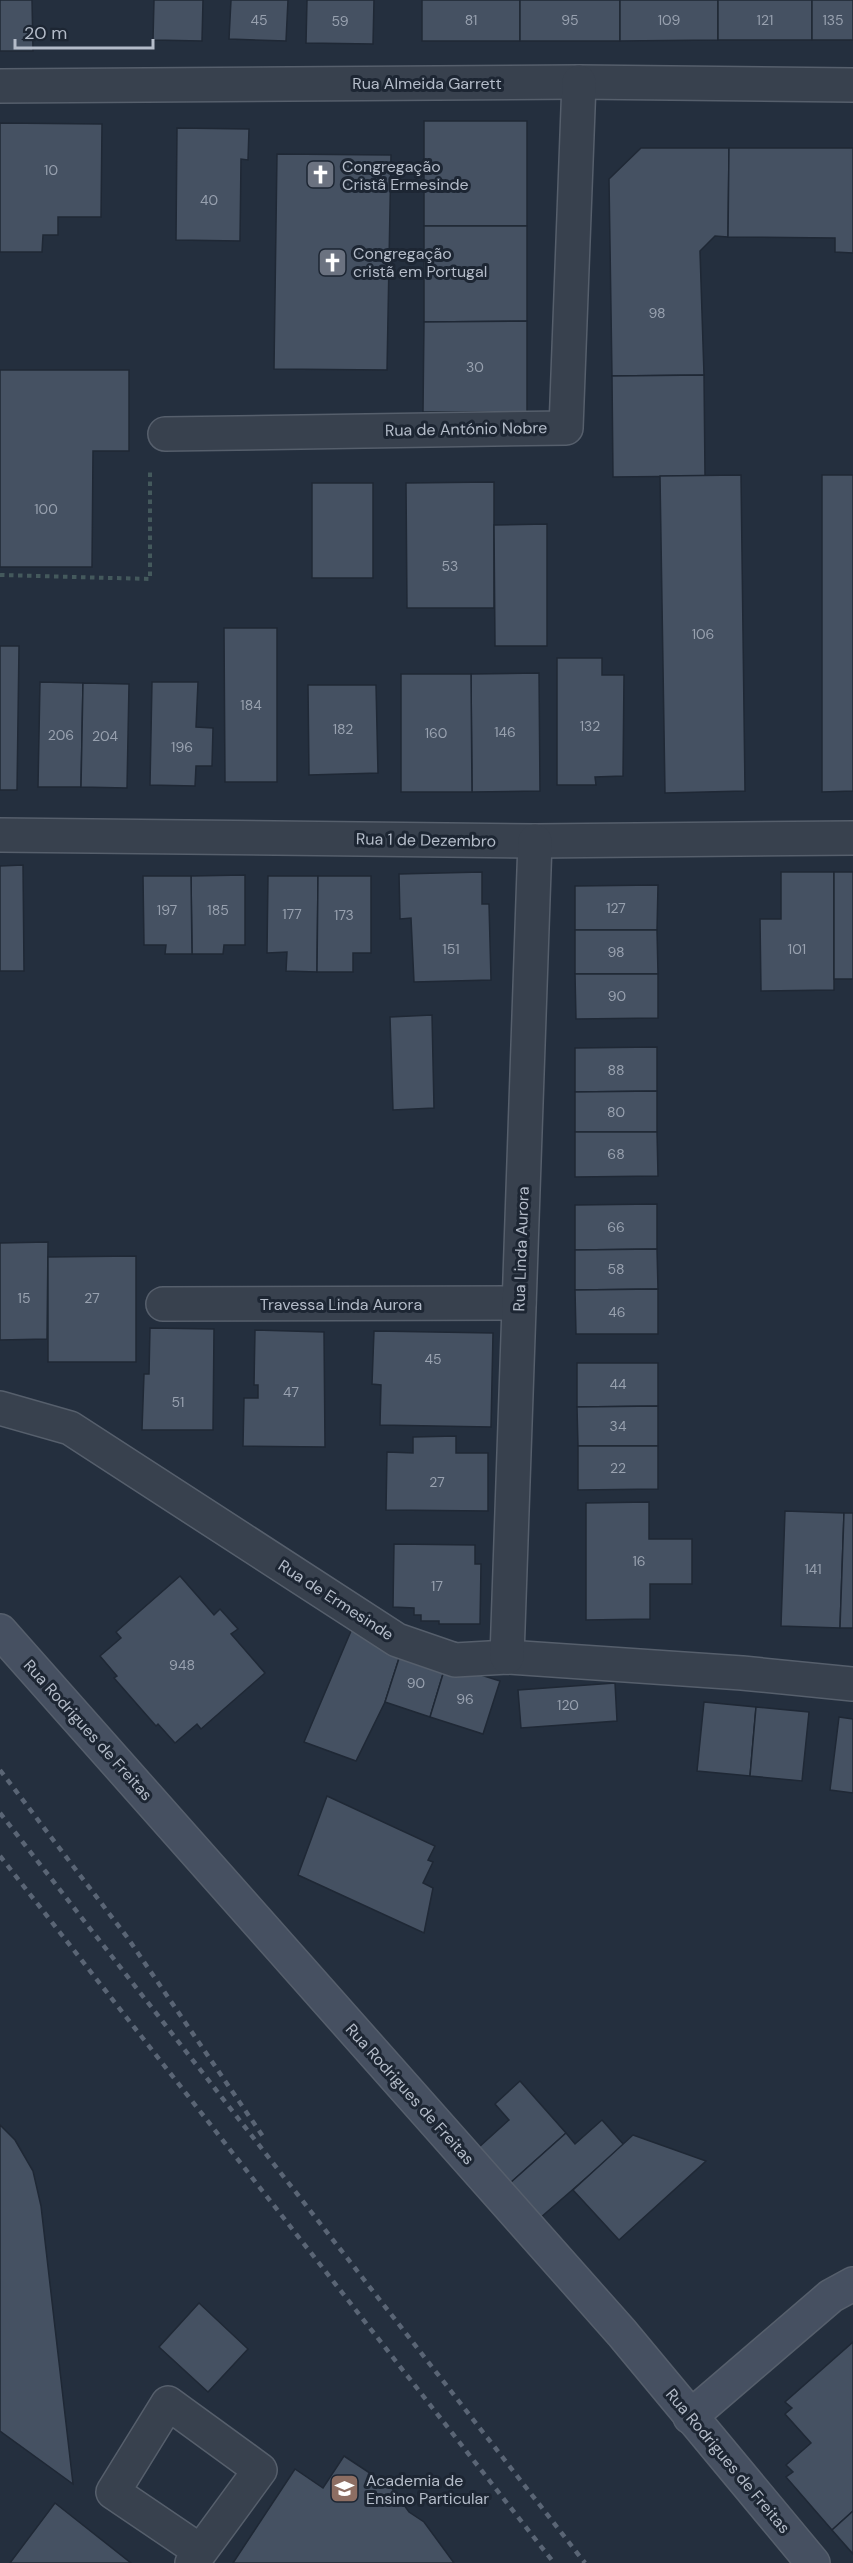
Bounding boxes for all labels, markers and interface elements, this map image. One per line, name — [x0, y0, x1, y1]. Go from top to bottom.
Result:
house number: 45 — [250, 11, 268, 29]
house number: 81 — [465, 11, 477, 29]
house number: 95 — [561, 11, 579, 29]
house number: 109 — [658, 11, 681, 29]
house number: 121 — [757, 11, 773, 29]
house number: 135 — [822, 11, 844, 29]
scale bar — [15, 12, 153, 50]
house number: 59 — [332, 12, 349, 30]
text: 20 m — [24, 21, 67, 45]
street label: Rua Almeida Garrett — [352, 73, 502, 94]
place label: Congregação Cristã Ermesinde — [342, 156, 469, 195]
church icon: Congregação Cristã Ermesinde — [305, 159, 337, 191]
house number: 10 — [44, 161, 58, 179]
house number: 40 — [200, 191, 218, 209]
place label: Congregação cristã em Portugal — [353, 243, 487, 282]
church icon: Congregação cristã em Portugal — [316, 246, 348, 278]
house number: 98 — [648, 304, 666, 322]
house number: 30 — [466, 358, 484, 376]
street label: Rua de António Nobre — [385, 417, 547, 441]
house number: 100 — [34, 500, 58, 518]
house number: 53 — [442, 557, 458, 575]
house number: 106 — [692, 625, 714, 643]
house number: 184 — [240, 696, 262, 714]
house number: 132 — [580, 717, 600, 735]
house number: 182 — [333, 720, 353, 738]
house number: 146 — [494, 723, 516, 741]
house number: 160 — [425, 724, 447, 742]
house number: 206 — [48, 726, 74, 744]
house number: 204 — [92, 727, 118, 745]
house number: 196 — [171, 738, 193, 756]
street label: Rua 1 de Dezembro — [356, 828, 496, 852]
house number: 127 — [606, 899, 626, 917]
house number: 197 — [157, 901, 177, 919]
house number: 185 — [207, 901, 229, 919]
house number: 177 — [282, 905, 302, 923]
house number: 173 — [334, 906, 354, 924]
house number: 151 — [442, 940, 460, 958]
house number: 101 — [788, 940, 806, 958]
house number: 98 — [607, 943, 625, 961]
house number: 90 — [608, 987, 626, 1005]
house number: 88 — [607, 1061, 625, 1079]
house number: 80 — [607, 1103, 625, 1121]
house number: 68 — [607, 1145, 625, 1163]
street label: Rua Linda Aurora — [508, 1186, 534, 1312]
house number: 66 — [607, 1218, 625, 1236]
house number: 58 — [607, 1260, 625, 1278]
house number: 15 — [18, 1289, 30, 1307]
house number: 27 — [84, 1289, 100, 1307]
street label: Travessa Linda Aurora — [260, 1294, 422, 1315]
house number: 46 — [608, 1303, 626, 1321]
house number: 45 — [424, 1350, 442, 1368]
house number: 44 — [610, 1375, 627, 1393]
house number: 47 — [283, 1383, 299, 1401]
house number: 51 — [172, 1393, 184, 1411]
house number: 34 — [610, 1417, 627, 1435]
house number: 22 — [610, 1459, 626, 1477]
house number: 27 — [429, 1473, 445, 1491]
house number: 16 — [632, 1552, 646, 1570]
street label: Rua de Ermesinde — [274, 1555, 398, 1645]
house number: 141 — [804, 1560, 822, 1578]
house number: 17 — [431, 1577, 443, 1595]
street label: Rua Rodrigues de Freitas — [19, 1655, 157, 1805]
house number: 948 — [169, 1656, 195, 1674]
house number: 90 — [407, 1674, 425, 1692]
house number: 96 — [456, 1690, 474, 1708]
house number: 120 — [557, 1696, 579, 1714]
street label: Rua Rodrigues de Freitas — [341, 2019, 479, 2169]
street label: Rua Rodrigues de Freitas — [661, 2384, 795, 2538]
place label: Academia de Ensino Particular — [366, 2470, 489, 2509]
school or university icon: Academia de Ensino Particular — [329, 2473, 361, 2505]

